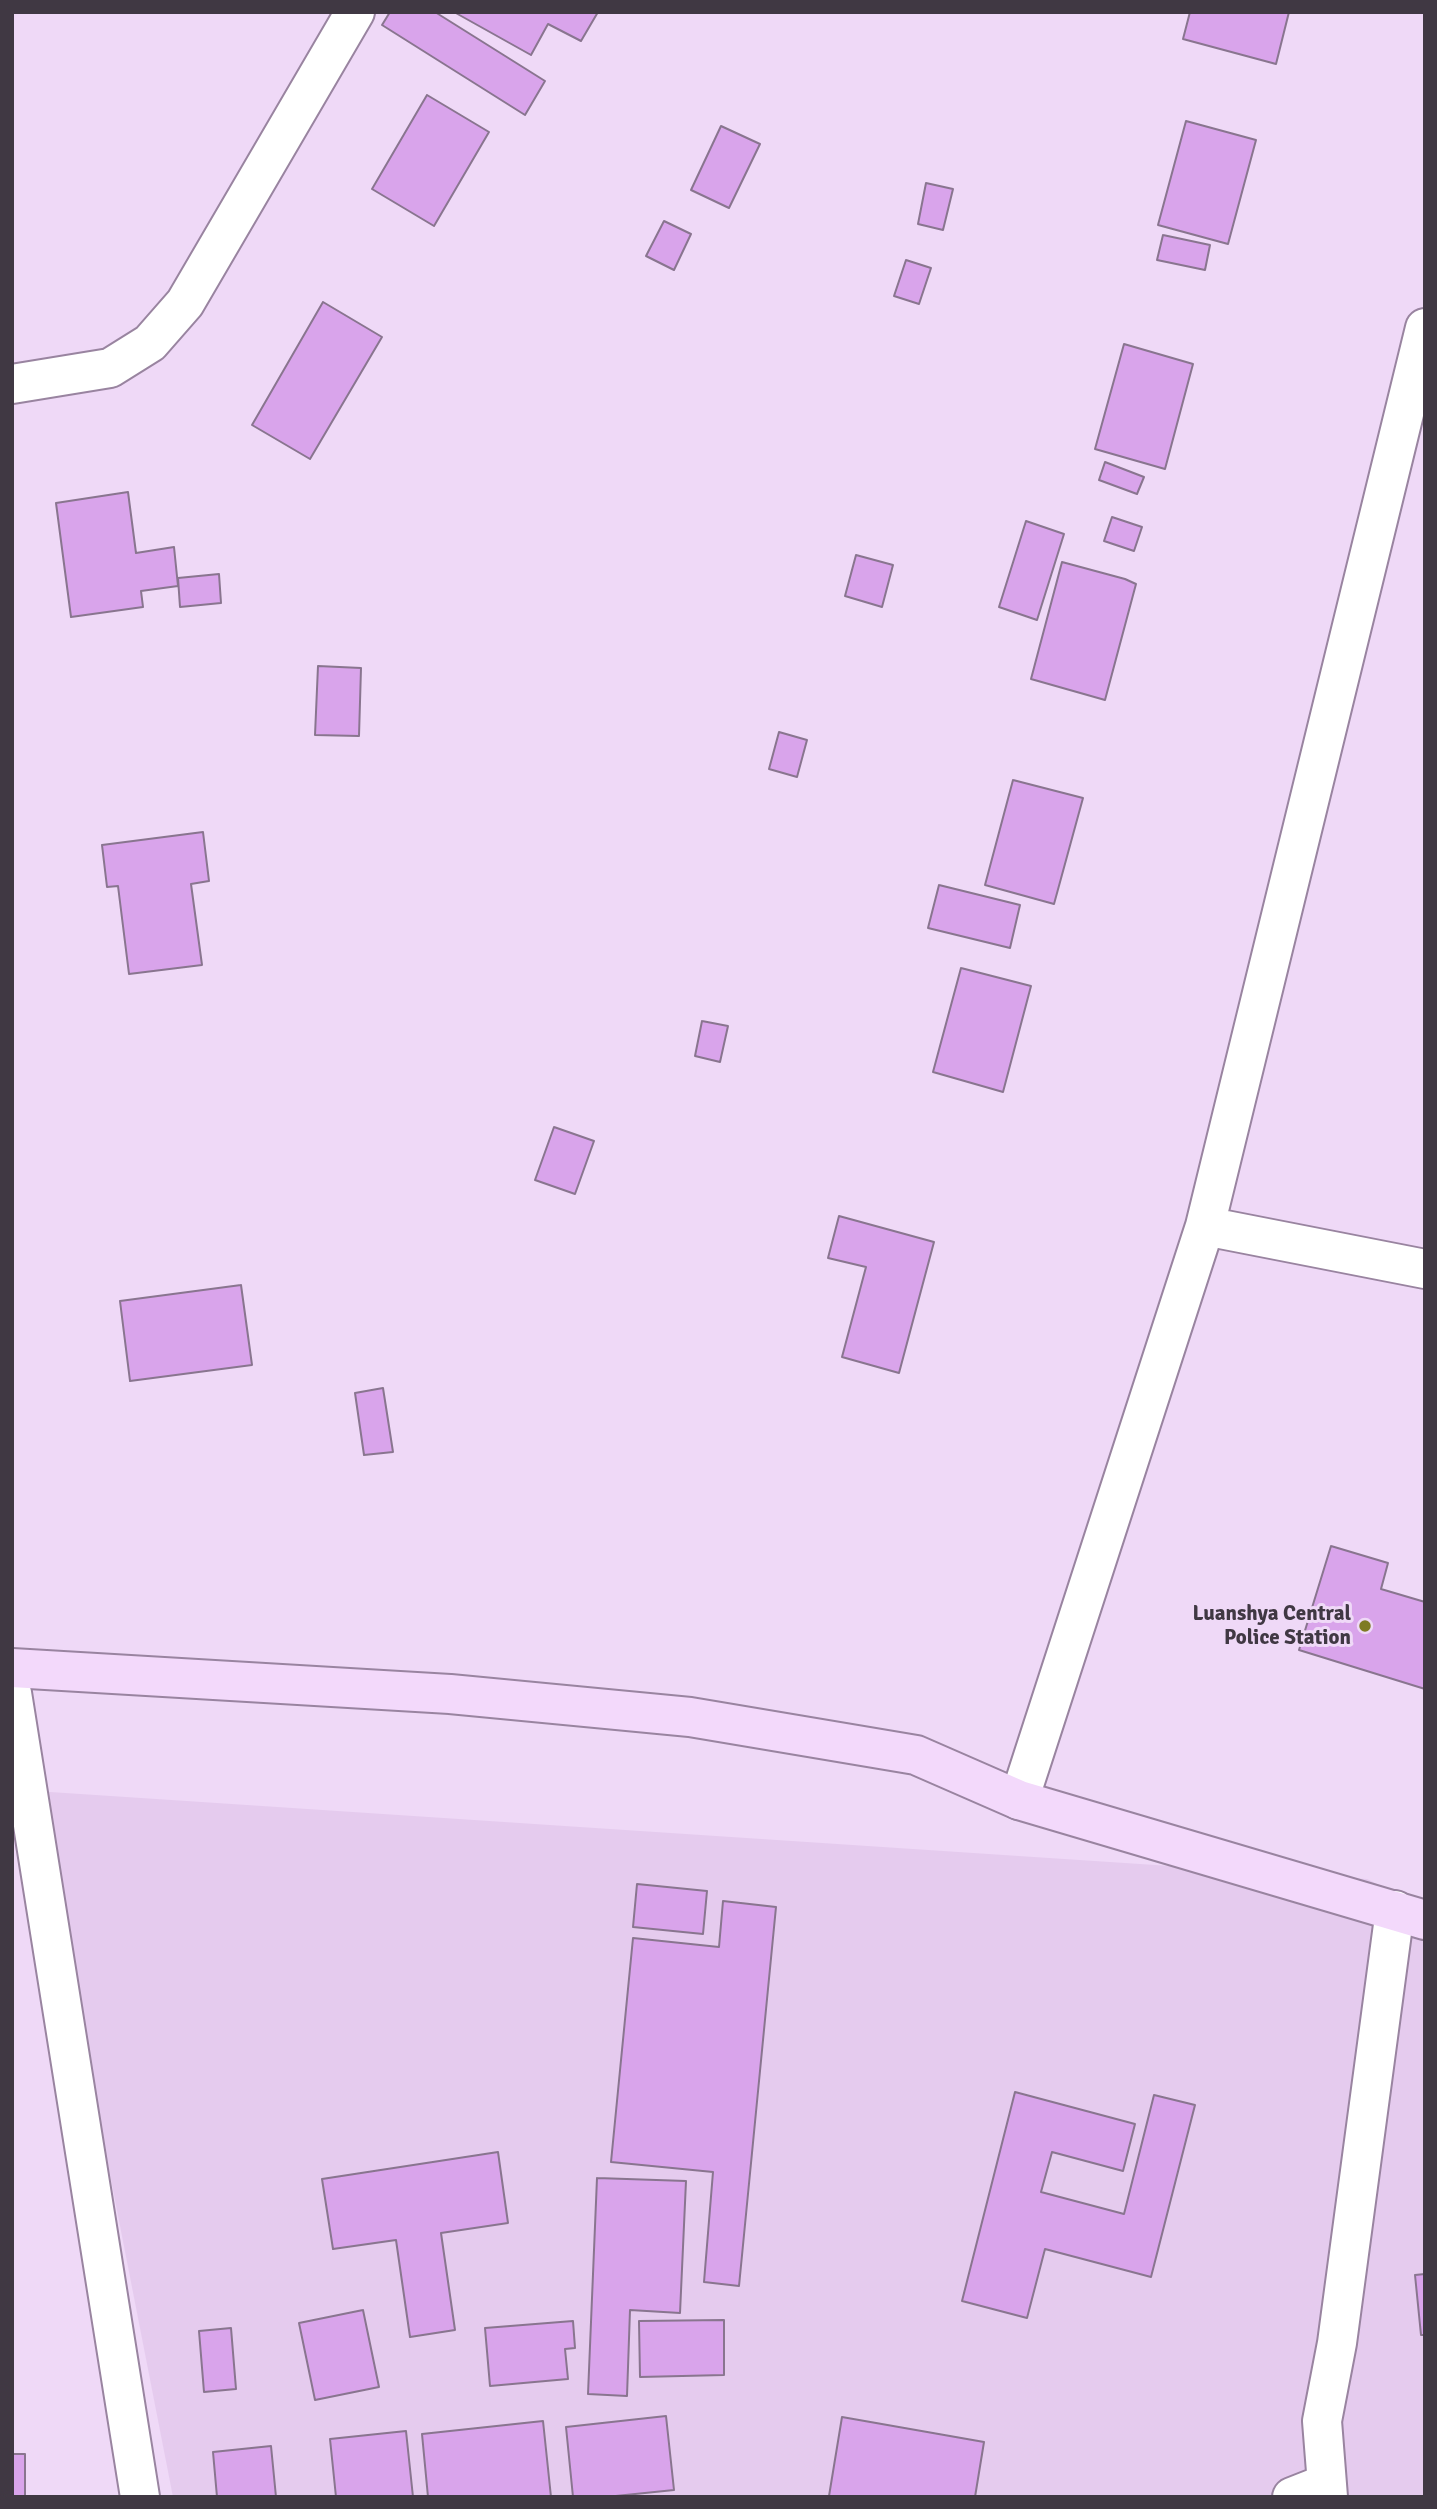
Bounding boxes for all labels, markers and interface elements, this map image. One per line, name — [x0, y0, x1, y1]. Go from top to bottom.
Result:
place label: Luanshya Central Police Station — [1192, 1601, 1351, 1651]
marker: Luanshya Central Police Station — [1357, 1618, 1373, 1634]

